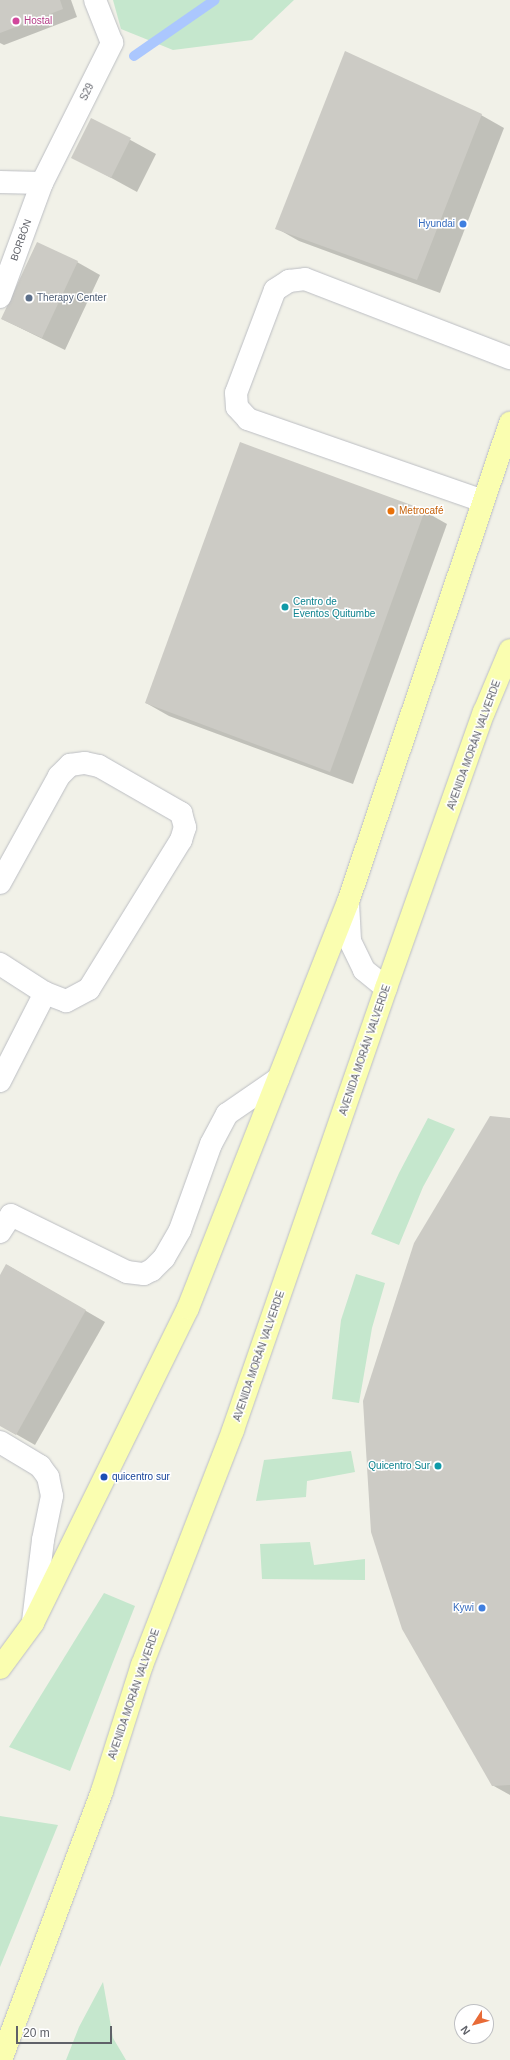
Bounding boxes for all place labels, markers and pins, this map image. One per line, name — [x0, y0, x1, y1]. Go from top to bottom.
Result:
place label: Hostal — [24, 15, 52, 27]
marker: Hostal — [11, 16, 21, 26]
place label: Hyundai — [418, 218, 455, 230]
marker: Hyundai — [458, 219, 468, 229]
place label: Therapy Center — [37, 292, 106, 304]
marker: Therapy Center — [24, 293, 34, 303]
place label: Metrocafé — [399, 505, 443, 517]
marker: Metrocafé — [386, 506, 396, 516]
place label: Centro de Eventos Quitumbe — [293, 595, 375, 618]
marker: Centro de Eventos Quitumbe — [280, 602, 290, 612]
place label: Quicentro Sur — [368, 1460, 430, 1472]
marker: Quicentro Sur — [433, 1461, 443, 1471]
place label: quicentro sur — [112, 1471, 170, 1483]
marker: quicentro sur — [99, 1472, 109, 1482]
place label: Kywi — [453, 1602, 474, 1614]
marker: Kywi — [477, 1603, 487, 1613]

